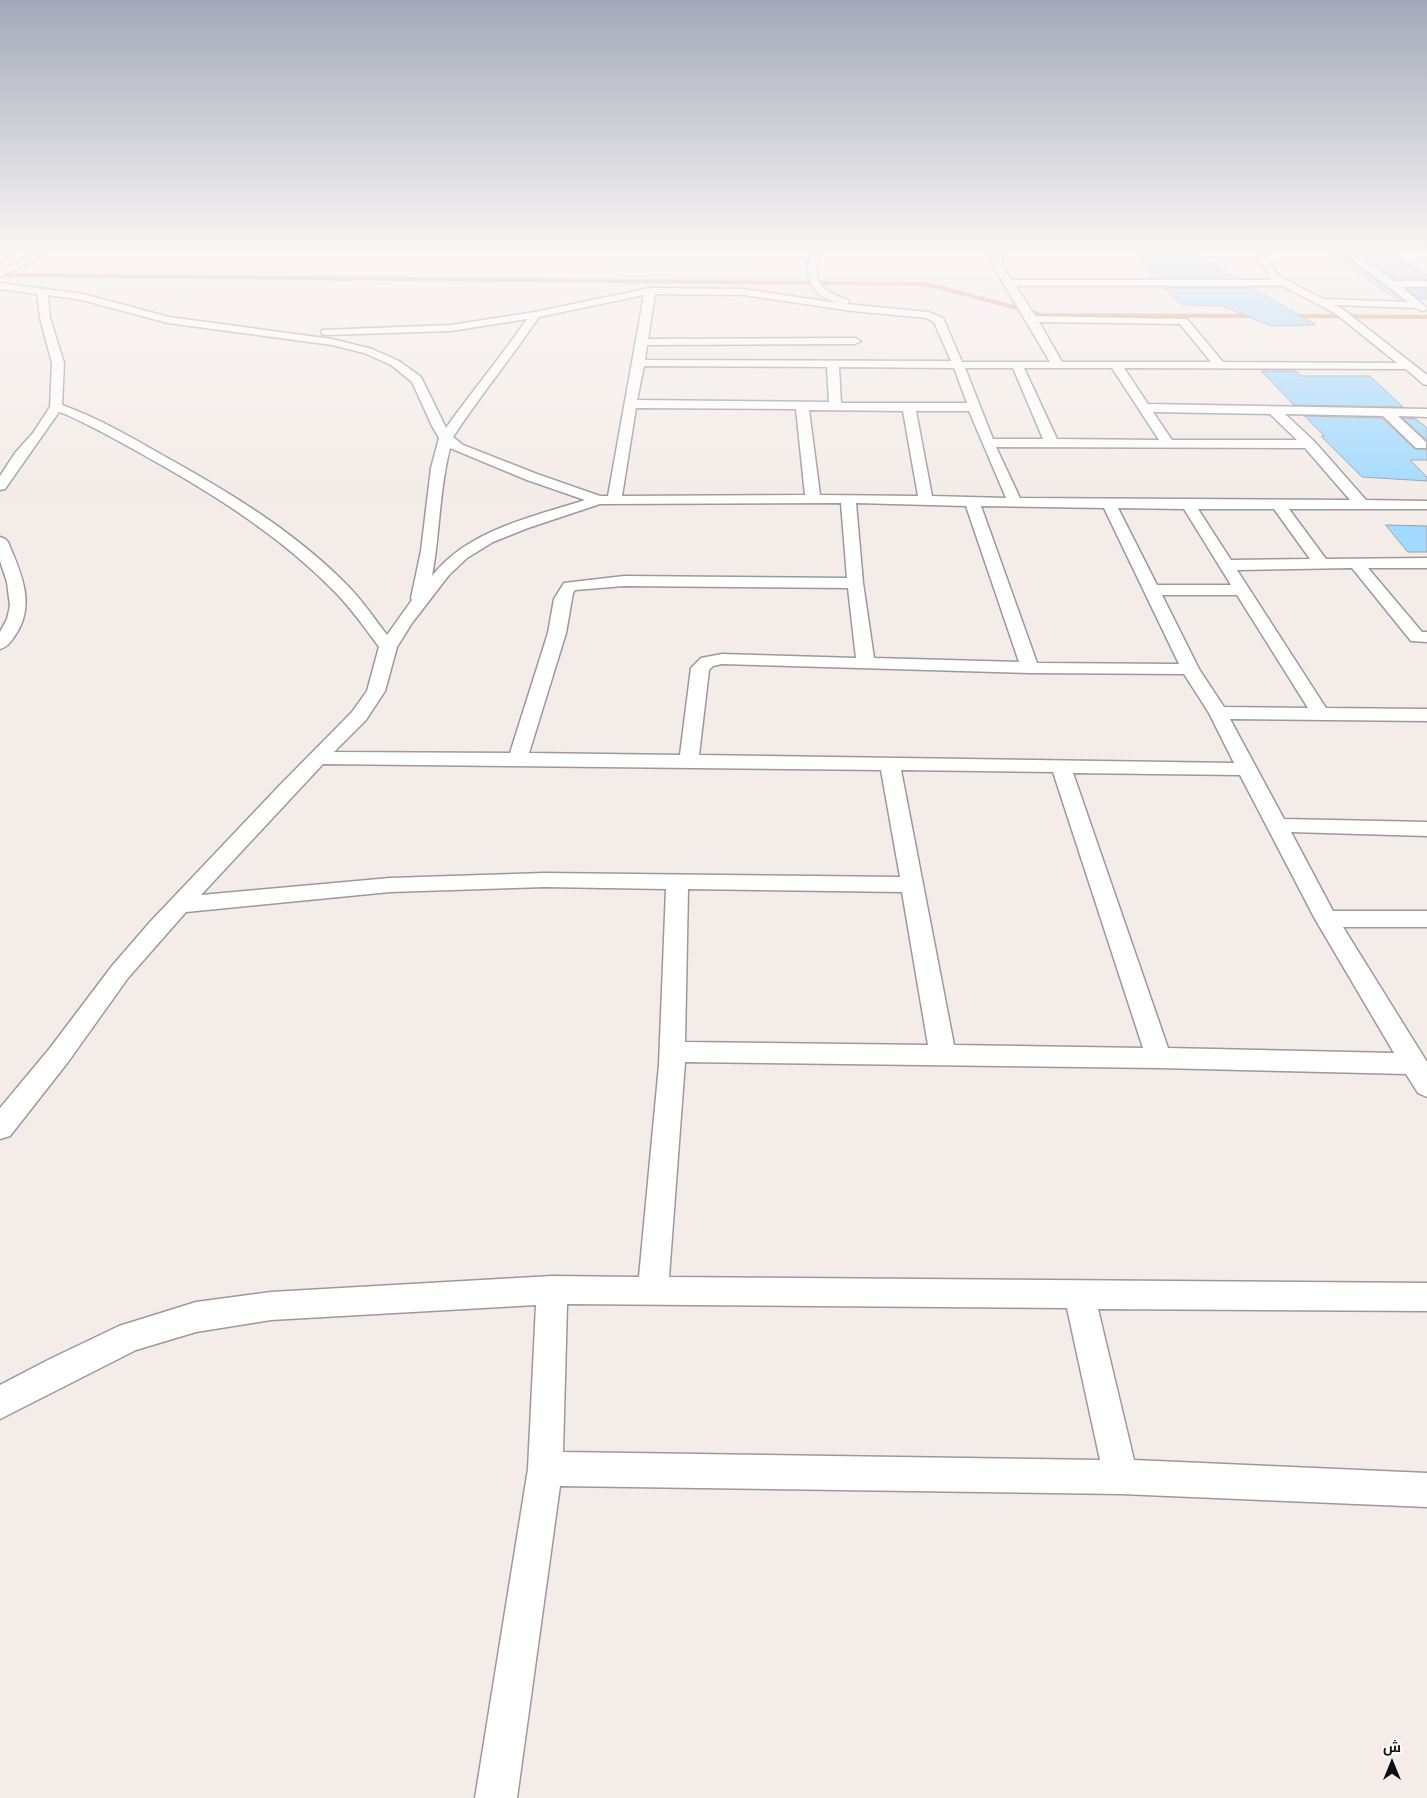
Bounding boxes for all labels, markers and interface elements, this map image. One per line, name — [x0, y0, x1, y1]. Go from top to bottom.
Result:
north arrow — [1367, 1738, 1417, 1788]
text: ش — [1383, 1739, 1401, 1756]

